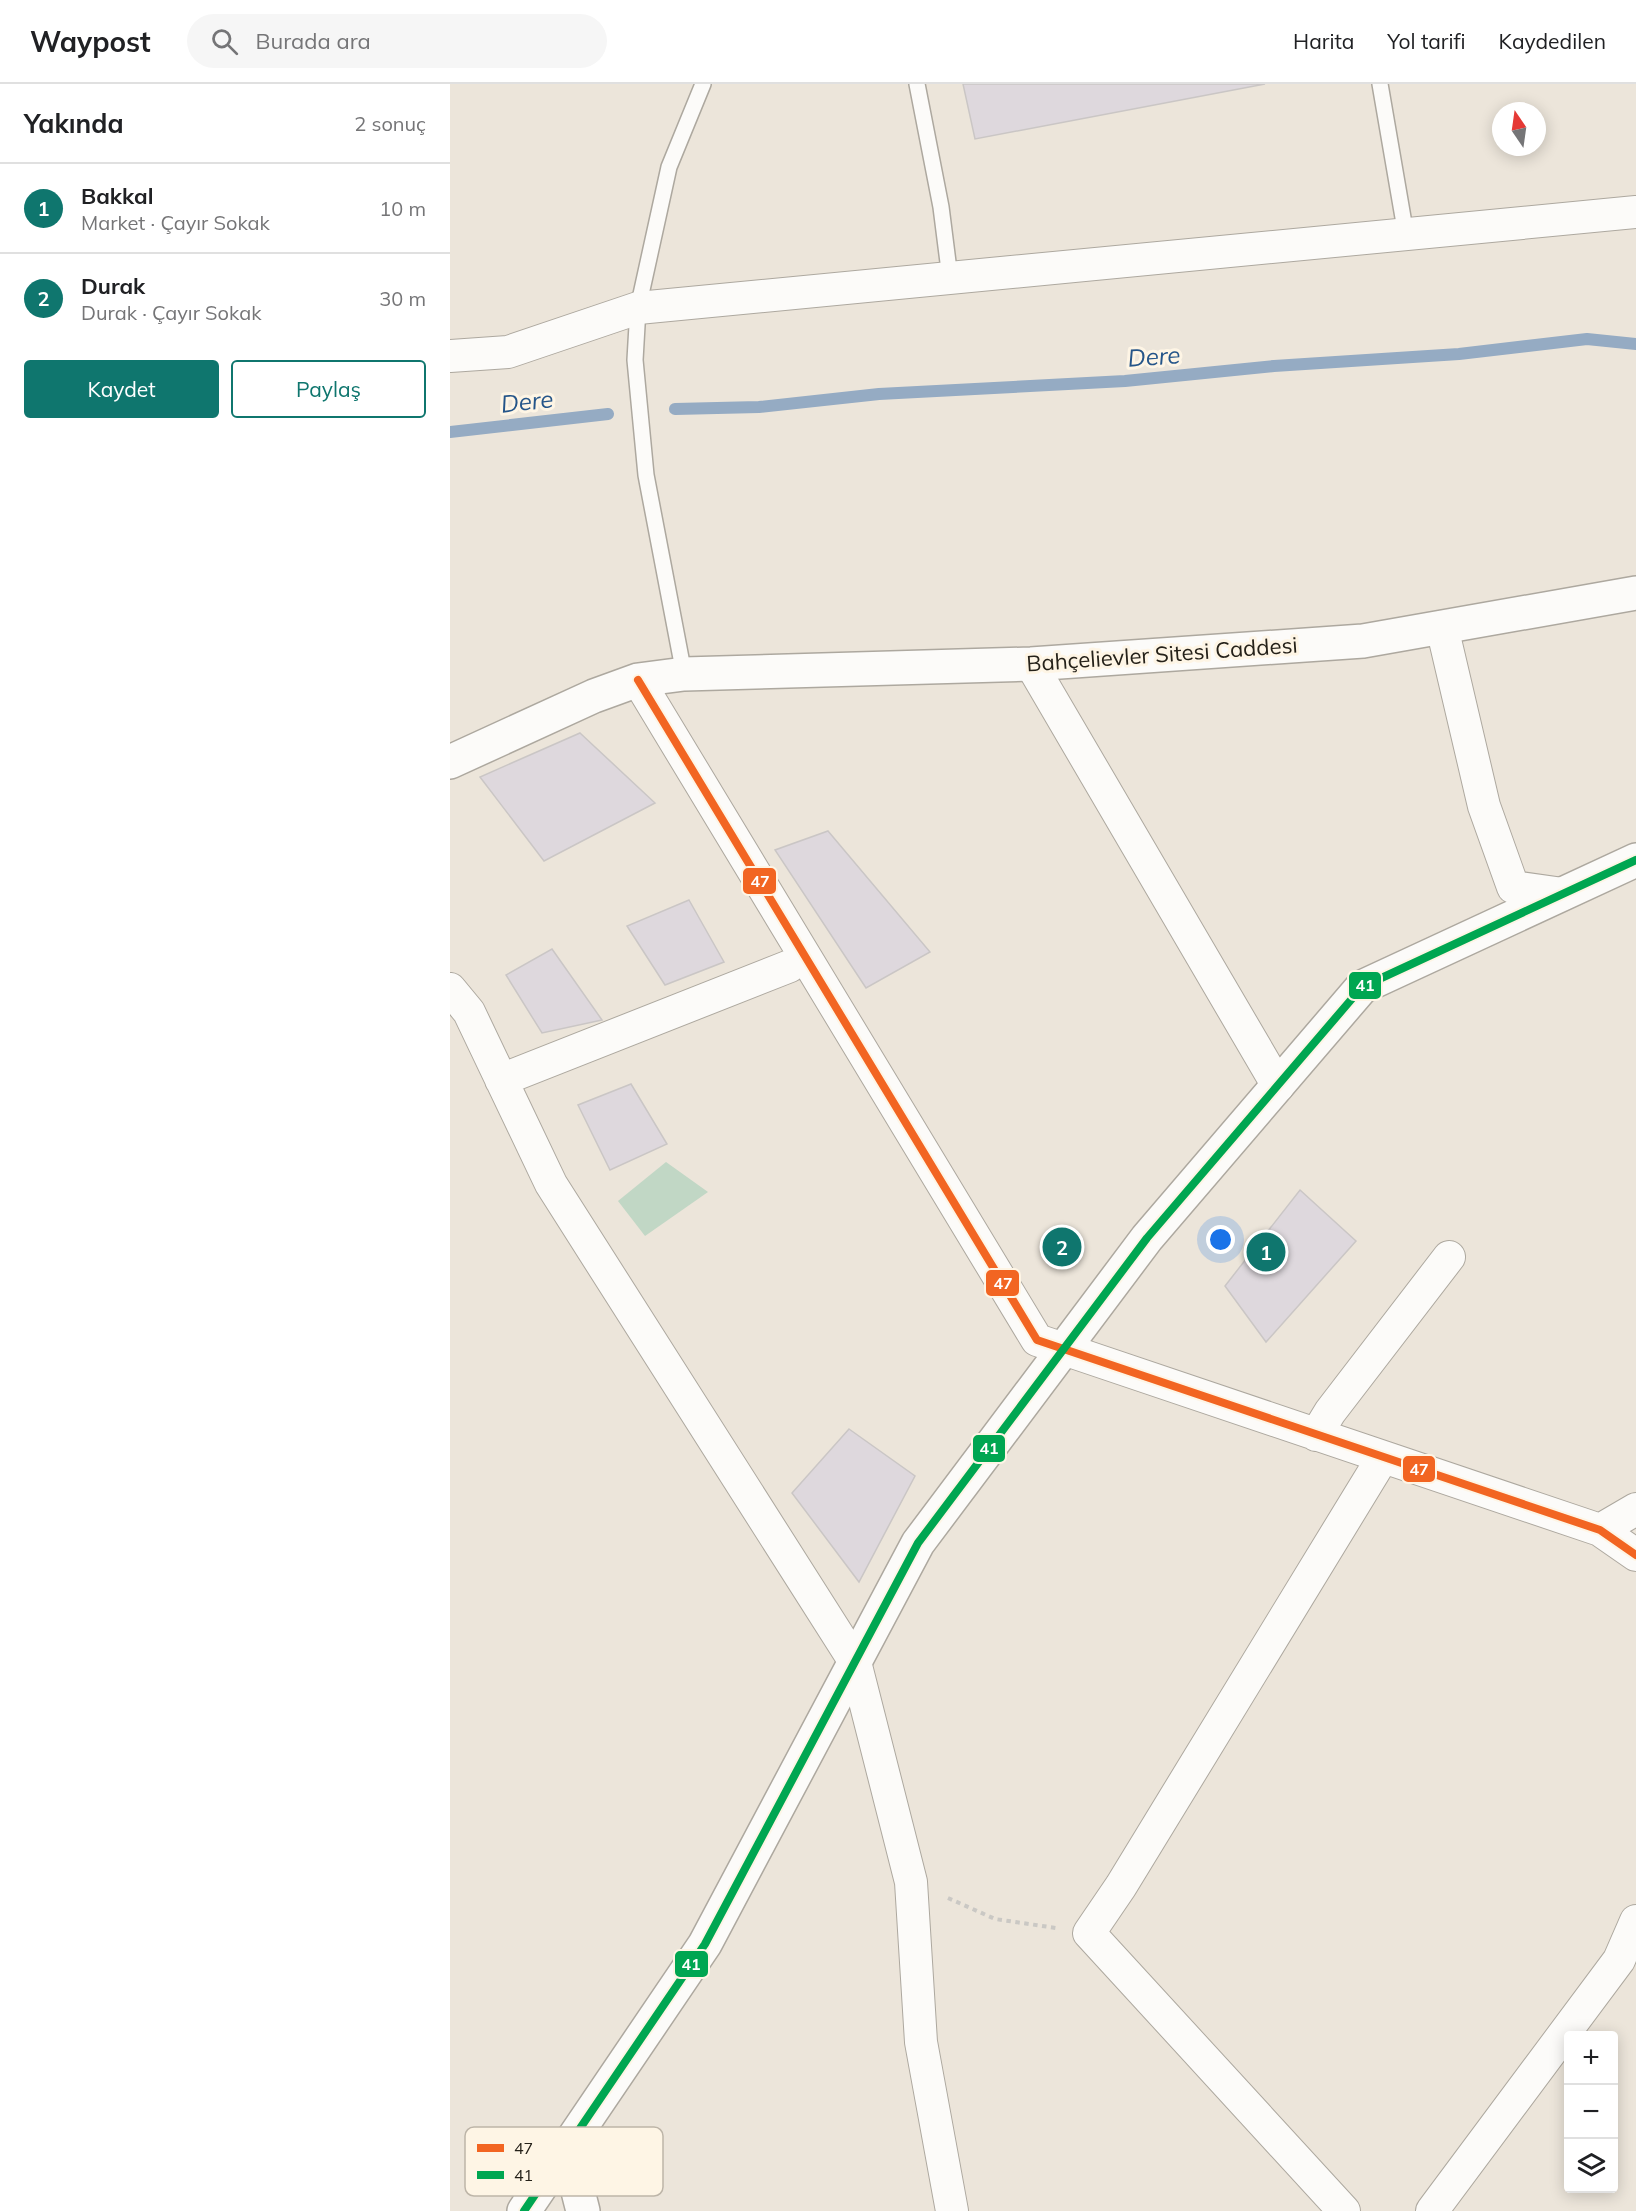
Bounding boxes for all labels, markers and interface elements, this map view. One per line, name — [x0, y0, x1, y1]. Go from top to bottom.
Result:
search box — [187, 14, 607, 68]
text: Waypost — [30, 24, 151, 59]
icon: search — [208, 25, 241, 58]
text: Burada ara — [256, 27, 371, 55]
text: Harita — [1293, 28, 1354, 54]
text: Yol tarifi — [1387, 28, 1466, 54]
text: Kaydedilen — [1499, 28, 1606, 54]
north arrow — [1492, 102, 1546, 156]
text: Yakında — [24, 107, 124, 140]
text: 2 sonuç — [354, 111, 426, 136]
text: Bakkal — [81, 182, 153, 210]
text: 1 — [38, 196, 50, 221]
text: 10 m — [379, 196, 426, 221]
text: Market · Çayır Sokak — [81, 210, 270, 235]
text: Durak — [81, 272, 145, 300]
text: 2 — [38, 286, 50, 311]
text: 30 m — [379, 286, 426, 311]
text: Durak · Çayır Sokak — [81, 300, 262, 325]
water label: Dere — [1127, 339, 1181, 373]
button: Kaydet — [24, 360, 219, 418]
button: Paylaş — [231, 360, 426, 418]
water label: Dere — [499, 383, 555, 419]
street label: Bahçelievler Sitesi Caddesi — [1026, 631, 1298, 677]
line badge: 47 — [742, 867, 777, 895]
text: 47 — [750, 871, 770, 891]
line badge: 41 — [1348, 971, 1382, 1000]
text: 41 — [1355, 975, 1375, 995]
pin: 2 — [1042, 1224, 1082, 1270]
your location — [1206, 1225, 1235, 1254]
pin: 1 — [1246, 1230, 1286, 1274]
line badge: 47 — [985, 1269, 1020, 1297]
text: 47 — [993, 1273, 1013, 1293]
line badge: 41 — [972, 1434, 1006, 1463]
text: 41 — [979, 1438, 999, 1458]
line badge: 47 — [1402, 1455, 1436, 1483]
text: 47 — [1409, 1459, 1429, 1479]
line badge: 41 — [674, 1950, 709, 1978]
text: 41 — [681, 1954, 701, 1974]
map controls — [1564, 2031, 1618, 2193]
button: + — [1564, 2031, 1618, 2085]
button: − — [1564, 2085, 1618, 2139]
legend — [465, 2127, 663, 2196]
text: 47 — [514, 2138, 533, 2158]
button: layers — [1564, 2139, 1618, 2193]
text: 41 — [514, 2165, 533, 2185]

